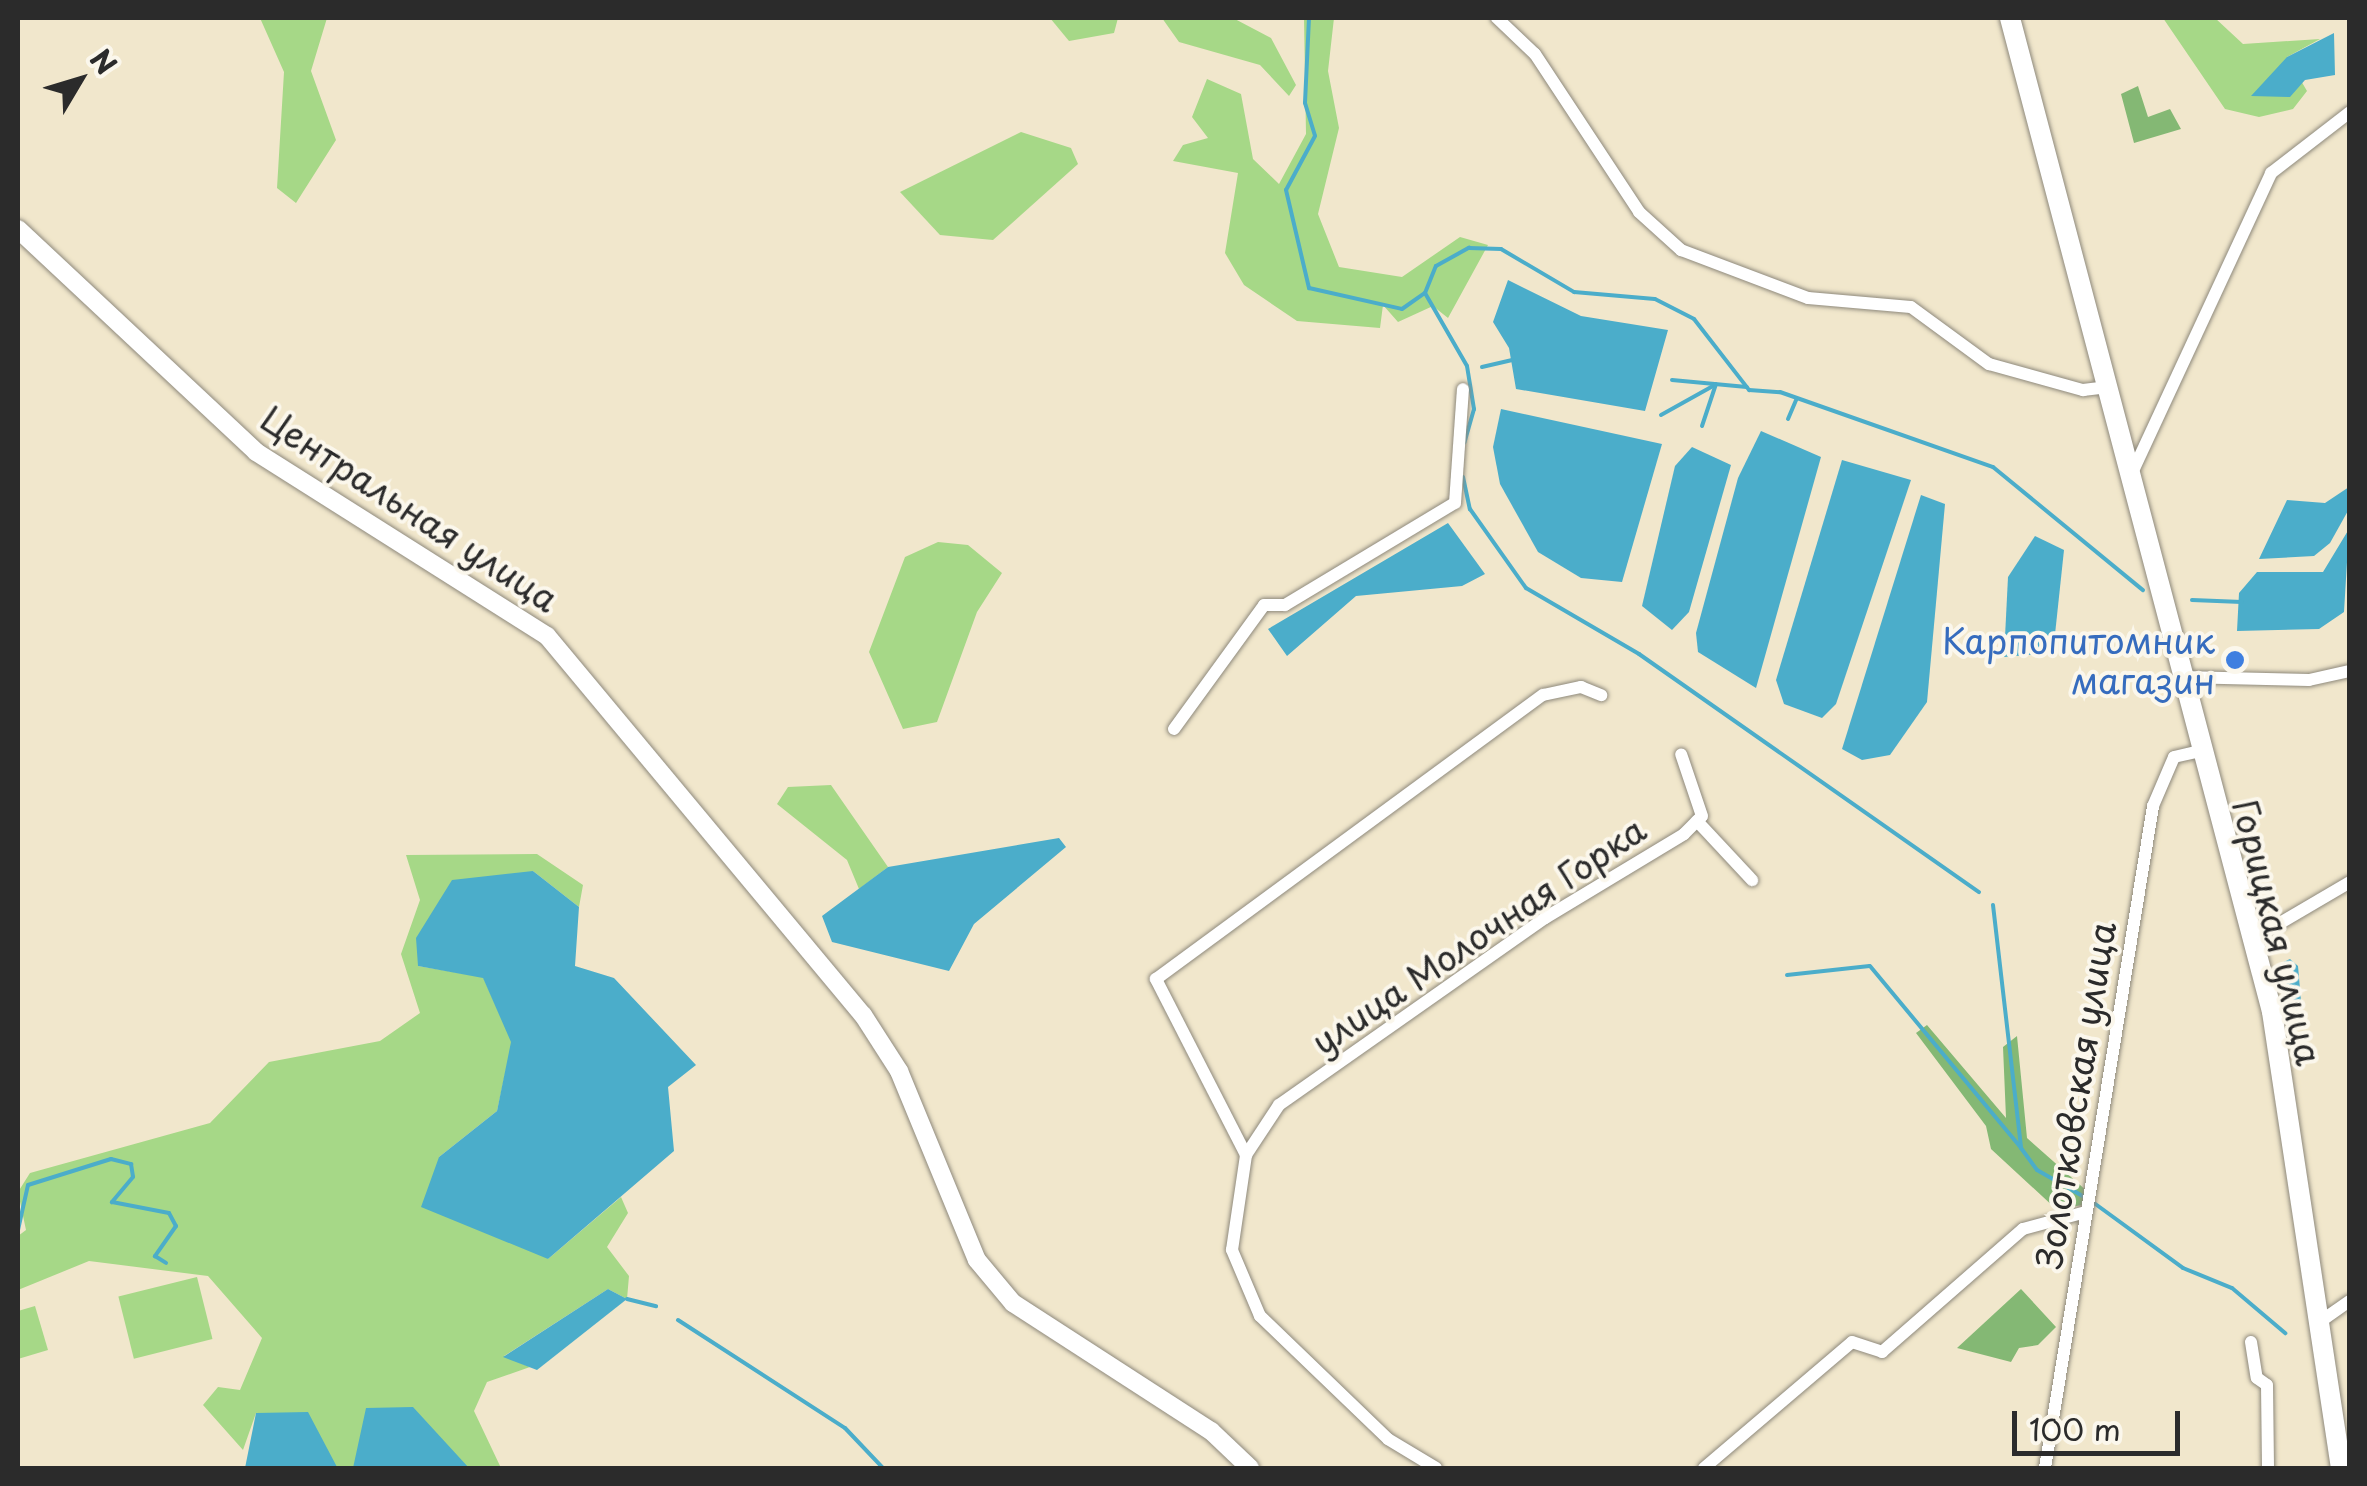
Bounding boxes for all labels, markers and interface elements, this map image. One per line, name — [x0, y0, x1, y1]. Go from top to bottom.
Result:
north arrow — [30, 30, 130, 130]
text: N — [80, 39, 128, 83]
street label: Центральная улица — [254, 396, 566, 620]
place label: Карпопитомник магазин — [1942, 619, 2215, 701]
marker: Карпопитомник магазин — [2224, 649, 2246, 671]
street label: Горицкая улица — [2224, 794, 2332, 1070]
street label: улица Молочная Горка — [1302, 807, 1654, 1063]
street label: Золотковская улица — [2027, 918, 2123, 1272]
scale bar — [2017, 1391, 2184, 1453]
text: 100 m — [2029, 1406, 2121, 1451]

